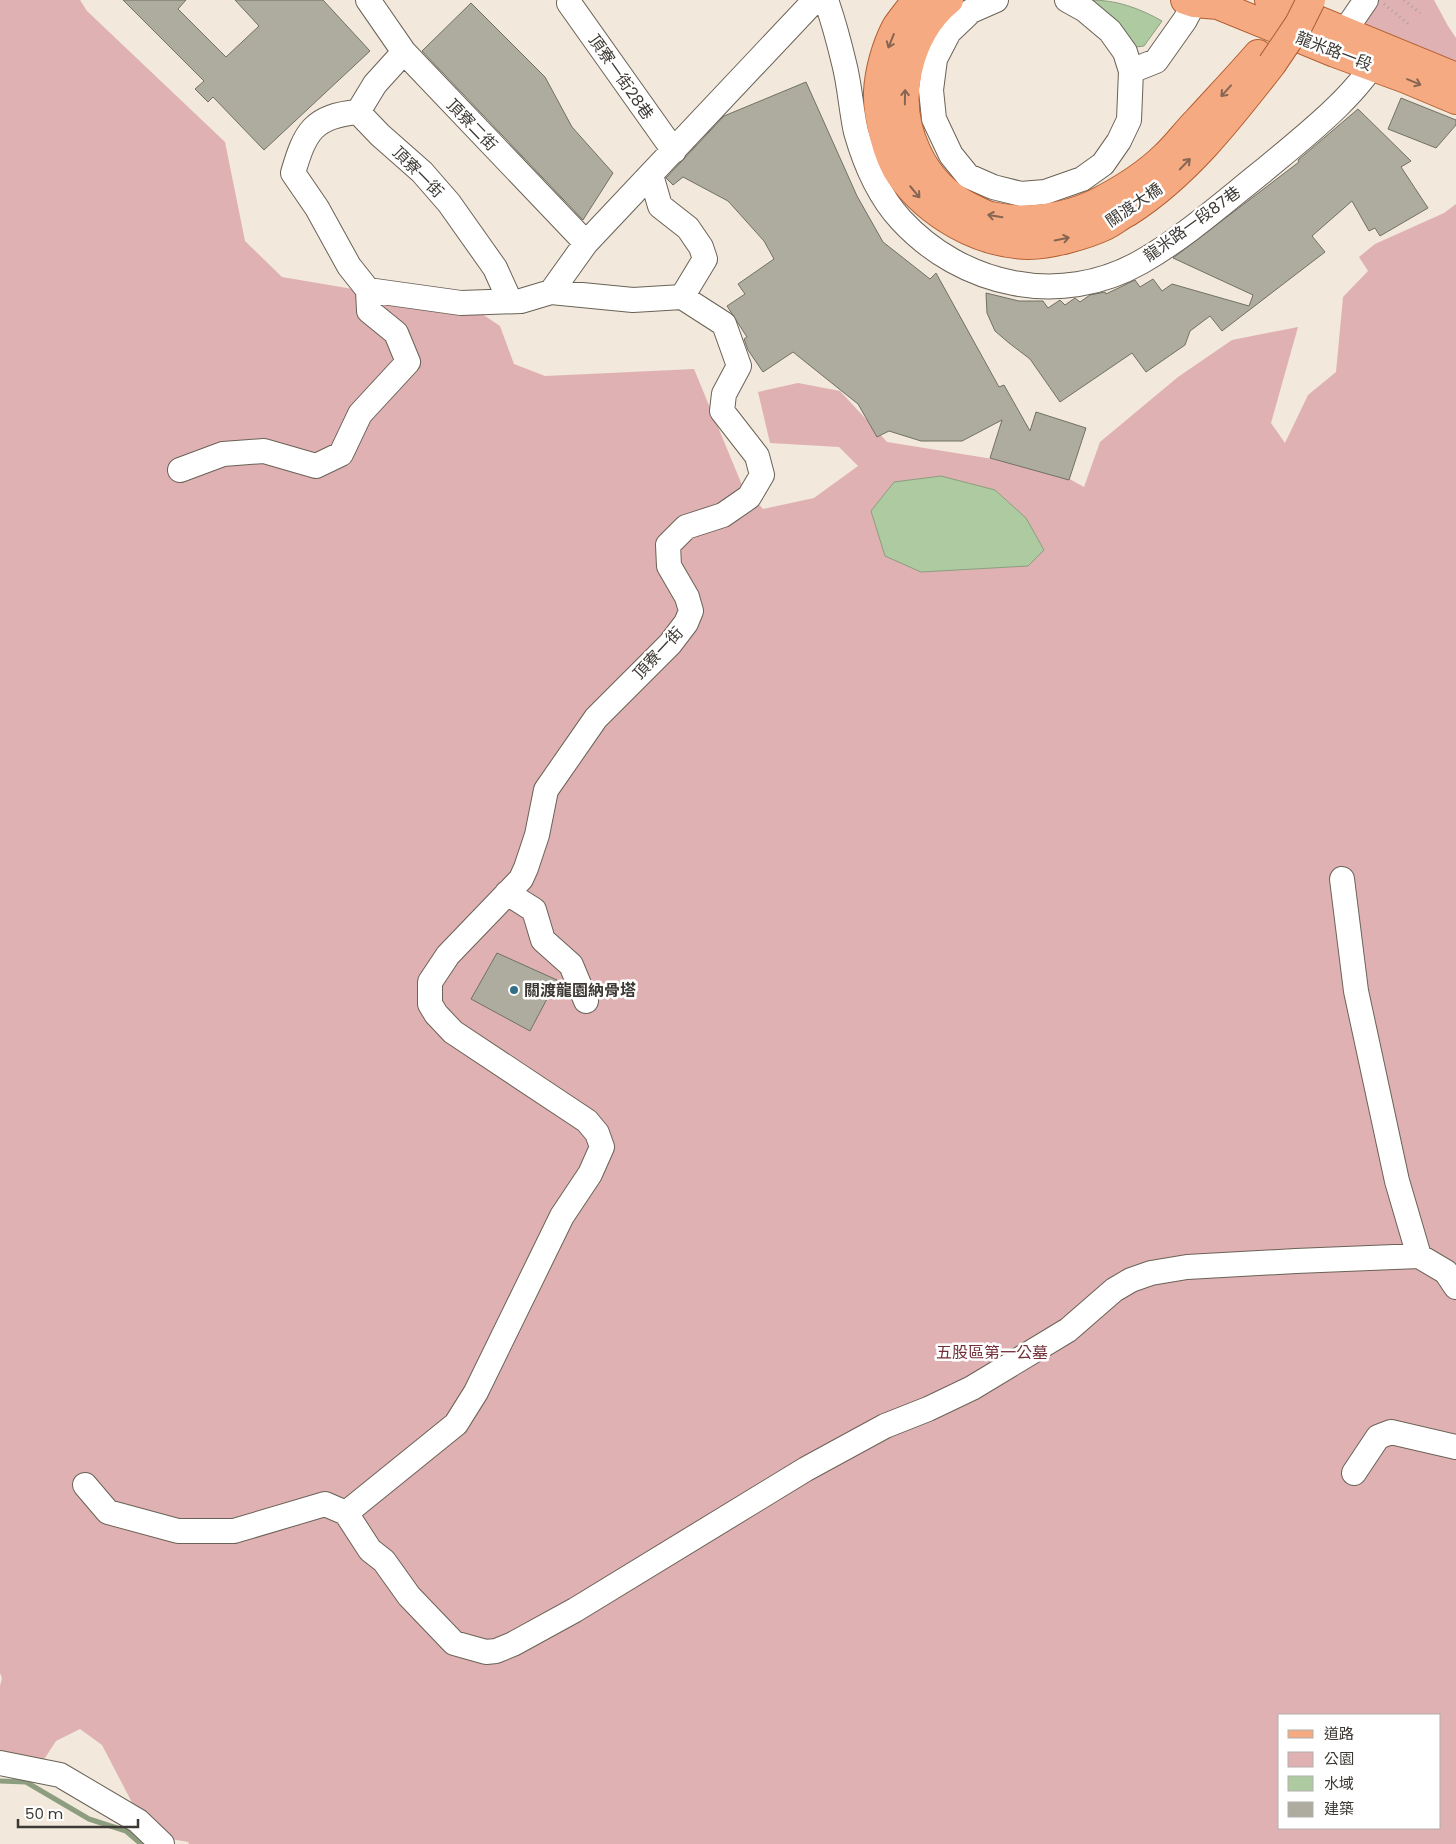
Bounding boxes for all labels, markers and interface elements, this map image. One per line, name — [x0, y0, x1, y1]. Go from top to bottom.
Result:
street label: 龍米路一段 — [1293, 26, 1375, 76]
street label: 頂寮一街28巷 — [583, 30, 659, 124]
one-way arrow — [885, 33, 895, 48]
one-way arrow — [1406, 78, 1421, 88]
one-way arrow — [1220, 84, 1232, 97]
one-way arrow — [900, 90, 910, 106]
street label: 頂寮二街 — [441, 94, 503, 156]
street label: 頂寮一街 — [387, 141, 449, 203]
one-way arrow — [1179, 158, 1191, 170]
street label: 關渡大橋 — [1101, 178, 1167, 232]
street label: 龍米路一段87巷 — [1139, 181, 1245, 267]
one-way arrow — [909, 186, 921, 199]
one-way arrow — [988, 211, 1004, 221]
one-way arrow — [1054, 234, 1070, 244]
street label: 頂寮一街 — [628, 622, 688, 684]
place label: 關渡龍園納骨塔 — [524, 979, 636, 1002]
marker: 關渡龍園納骨塔 — [508, 984, 520, 996]
park label: 五股區第一公墓 — [936, 1341, 1048, 1364]
legend — [1278, 1714, 1441, 1829]
text: 道路 — [1324, 1723, 1354, 1744]
text: 公園 — [1324, 1748, 1354, 1769]
text: 水域 — [1324, 1773, 1354, 1794]
scale bar — [18, 1796, 138, 1828]
text: 建築 — [1324, 1798, 1354, 1819]
text: 50 m — [25, 1803, 63, 1824]

